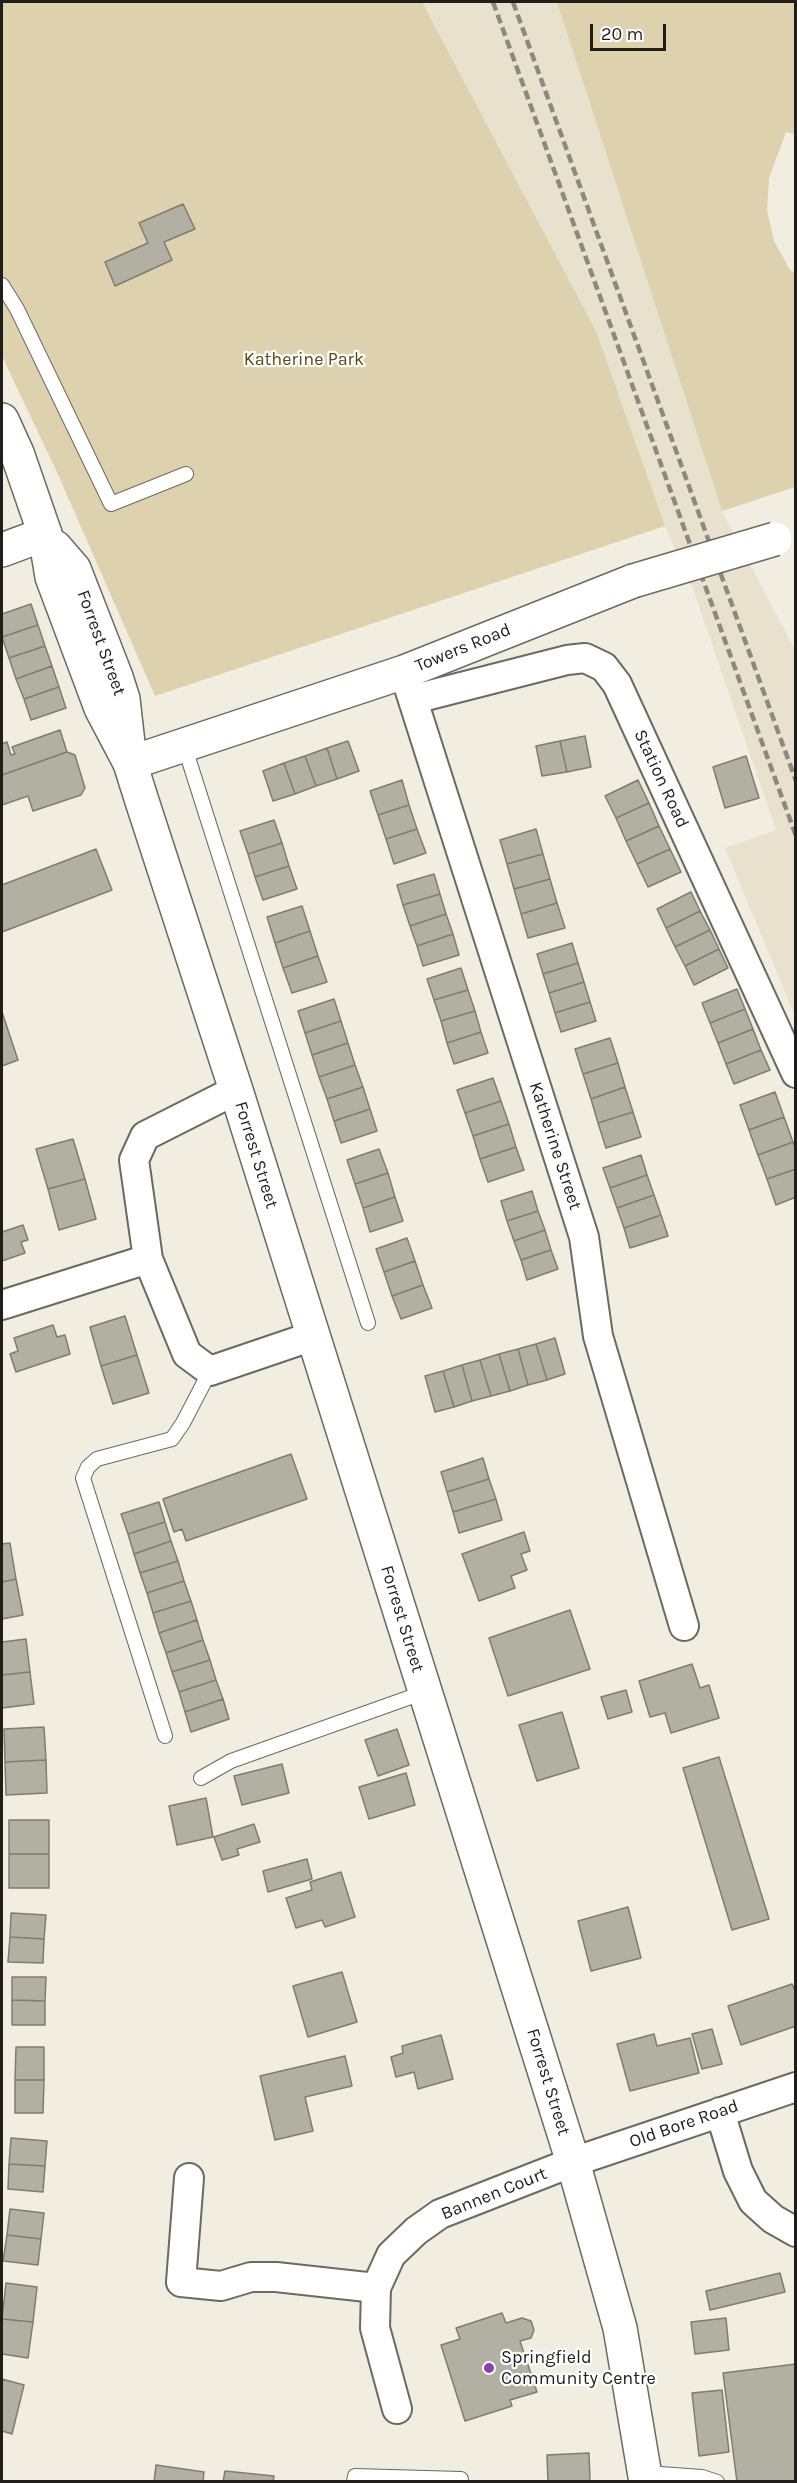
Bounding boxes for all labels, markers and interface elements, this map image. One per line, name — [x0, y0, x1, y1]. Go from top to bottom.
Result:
scale bar — [593, 12, 670, 50]
text: 20 m — [601, 23, 643, 45]
park label: Katherine Park — [244, 349, 364, 371]
street label: Forrest Street — [72, 587, 130, 699]
street label: Towers Road — [412, 619, 514, 677]
street label: Station Road — [629, 726, 693, 832]
street label: Katherine Street — [524, 1079, 586, 1213]
street label: Forrest Street — [229, 1099, 283, 1211]
street label: Forrest Street — [375, 1563, 429, 1675]
street label: Forrest Street — [521, 2026, 575, 2138]
street label: Old Bore Road — [627, 2095, 741, 2153]
street label: Bannen Court — [438, 2163, 550, 2225]
place label: Springfield Community Centre — [501, 2347, 656, 2390]
marker: Springfield Community Centre — [482, 2361, 496, 2375]

